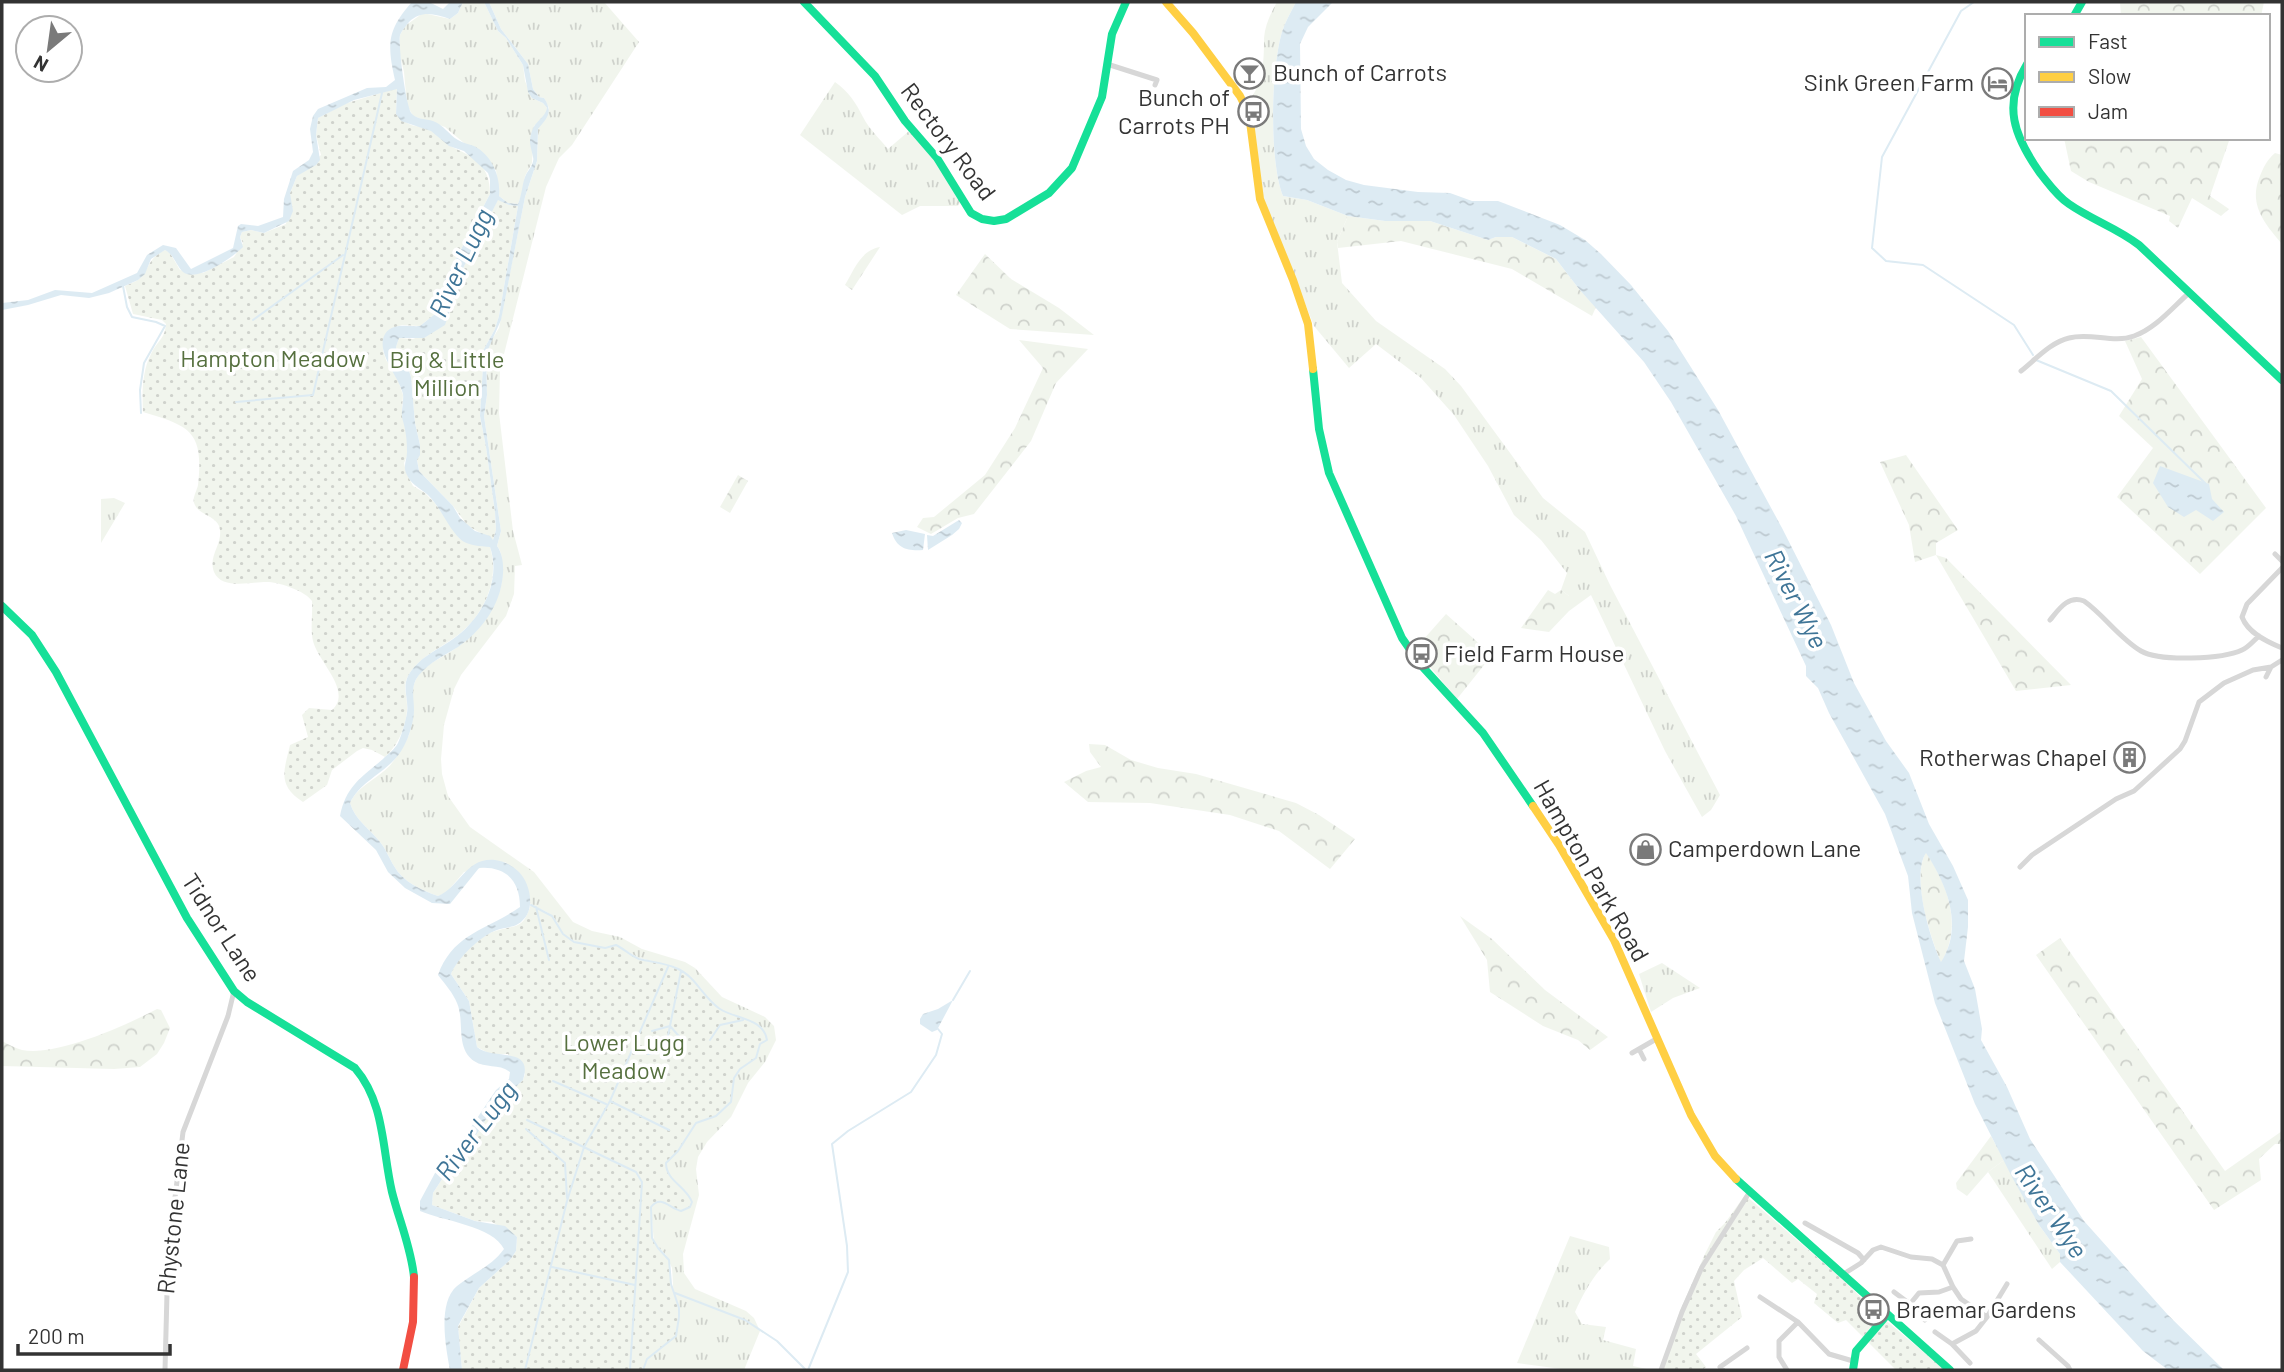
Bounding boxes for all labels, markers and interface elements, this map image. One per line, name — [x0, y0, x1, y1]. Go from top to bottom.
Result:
north arrow — [14, 14, 84, 84]
legend — [2025, 14, 2270, 140]
text: Fast — [2088, 28, 2128, 53]
text: N — [29, 51, 52, 77]
bar icon: Bunch of Carrots — [1233, 56, 1267, 90]
place label: Bunch of Carrots — [1273, 57, 1447, 86]
text: Slow — [2088, 63, 2131, 88]
hotel icon: Sink Green Farm — [1980, 66, 2014, 100]
place label: Sink Green Farm — [1804, 67, 1974, 96]
street label: Rectory Road — [896, 77, 1003, 206]
place label: Bunch of Carrots PH — [1118, 82, 1230, 139]
bus stop icon: Bunch of Carrots PH — [1236, 95, 1270, 129]
text: Jam — [2088, 98, 2128, 123]
water label: River Lugg — [421, 203, 498, 321]
park label: Hampton Meadow — [180, 343, 366, 372]
park label: Big & Little Million — [390, 344, 504, 401]
water label: River Wye — [1759, 543, 1836, 653]
bus stop icon: Field Farm House — [1404, 637, 1438, 671]
place label: Field Farm House — [1444, 638, 1624, 667]
building icon: Rotherwas Chapel — [2113, 741, 2147, 775]
place label: Rotherwas Chapel — [1919, 742, 2107, 771]
street label: Hampton Park Road — [1528, 774, 1656, 966]
shop icon: Camperdown Lane — [1628, 832, 1662, 866]
place label: Camperdown Lane — [1668, 833, 1861, 862]
street label: Tidnor Lane — [176, 868, 268, 987]
park label: Lower Lugg Meadow — [563, 1027, 685, 1084]
water label: River Lugg — [428, 1074, 522, 1186]
street label: Rhystone Lane — [150, 1140, 195, 1295]
water label: River Wye — [2009, 1157, 2095, 1263]
bus stop icon: Braemar Gardens — [1856, 1293, 1890, 1327]
place label: Braemar Gardens — [1896, 1294, 2076, 1323]
scale bar — [18, 1312, 170, 1356]
text: 200 m — [28, 1323, 85, 1348]

